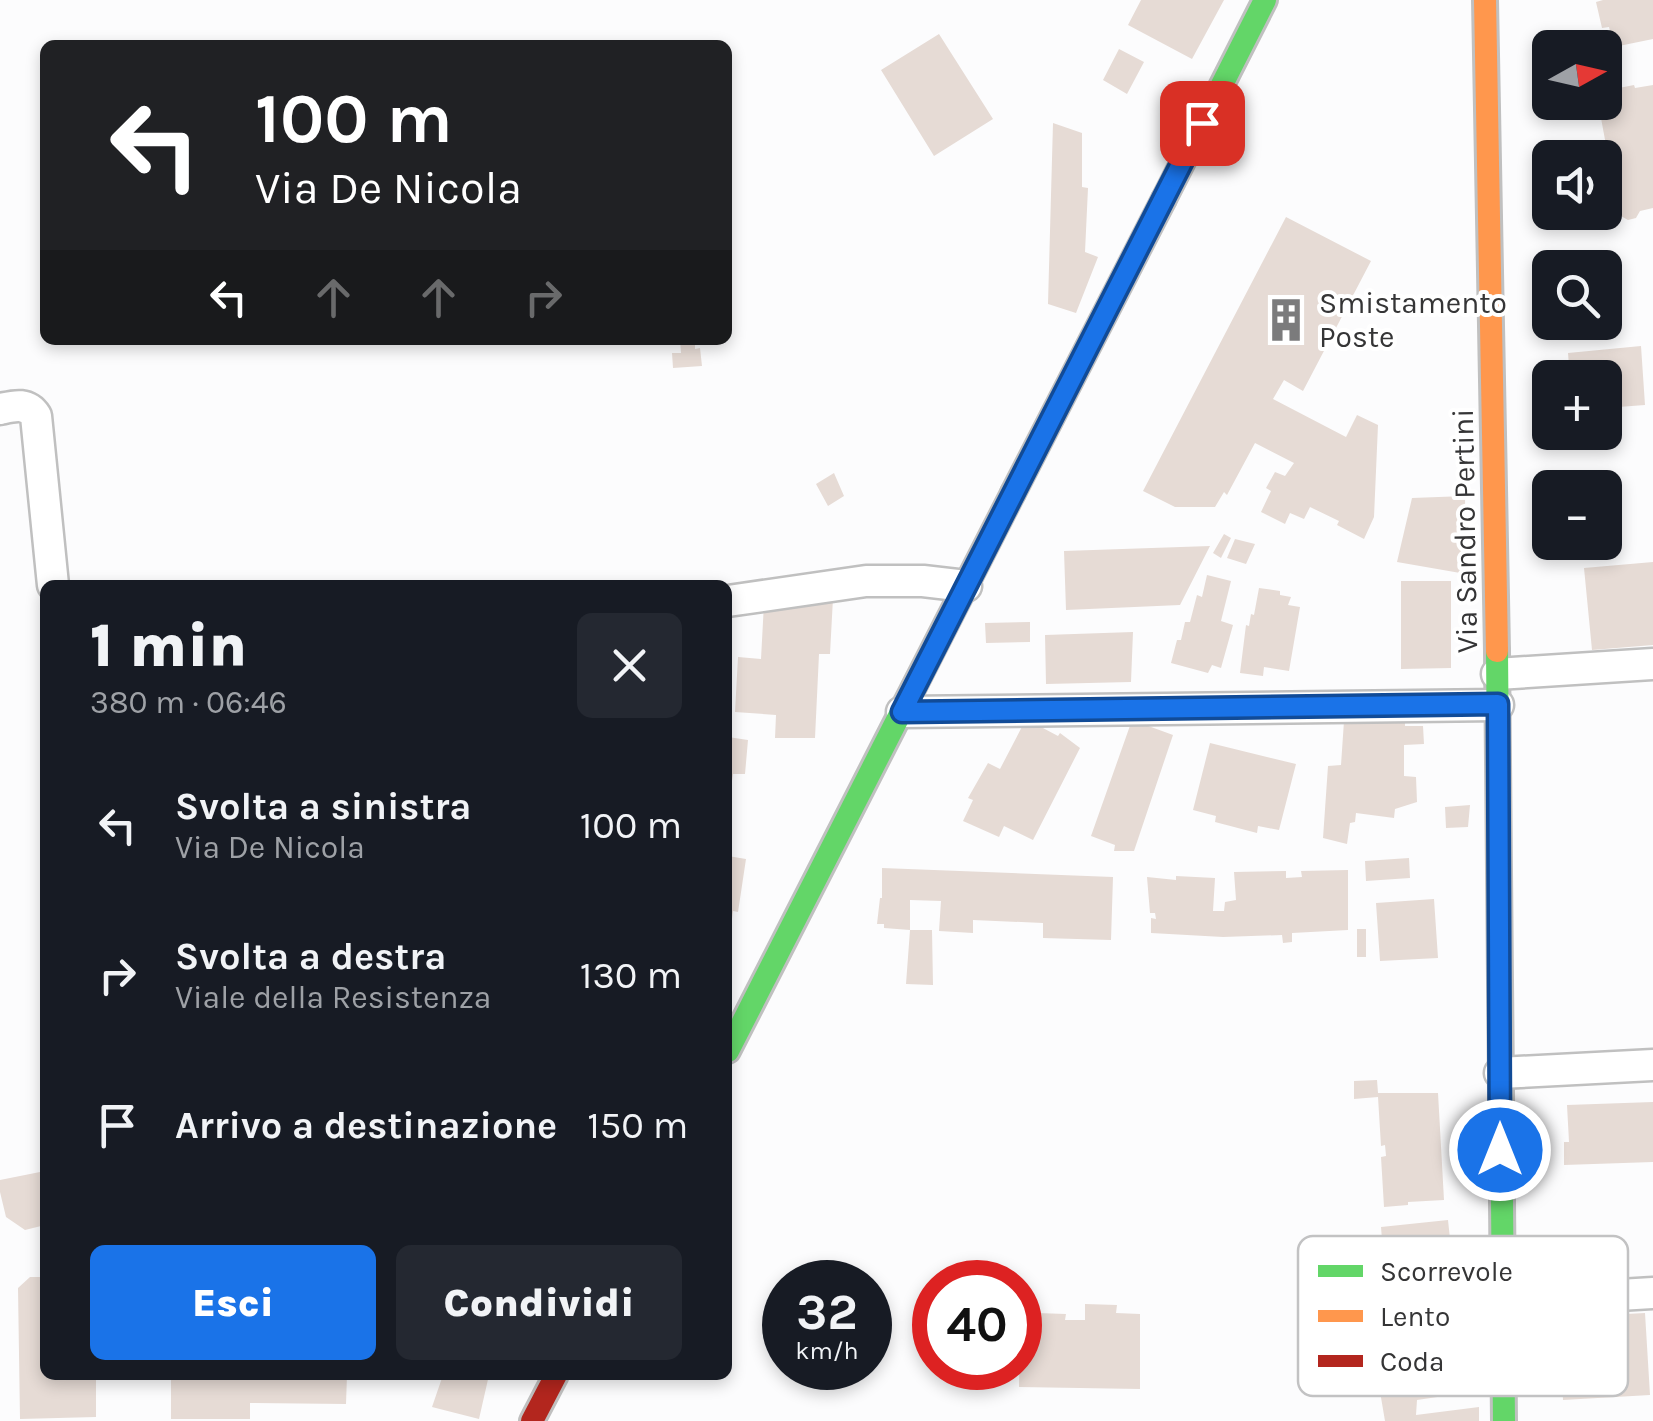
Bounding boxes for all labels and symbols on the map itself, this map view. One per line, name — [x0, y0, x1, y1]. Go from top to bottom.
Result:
north arrow — [1532, 30, 1622, 120]
pin — [1160, 81, 1245, 166]
place label: Smistamento Poste — [1319, 285, 1507, 355]
building icon: Smistamento Poste — [1262, 296, 1310, 344]
street label: Via Sandro Pertini — [1445, 408, 1485, 654]
position arrow — [1448, 1098, 1552, 1202]
legend — [1298, 1236, 1628, 1396]
text: Scorrevole — [1380, 1255, 1513, 1288]
speed limit sign: 40 — [912, 1260, 1042, 1390]
text: Lento — [1380, 1300, 1450, 1333]
text: Coda — [1380, 1345, 1444, 1378]

